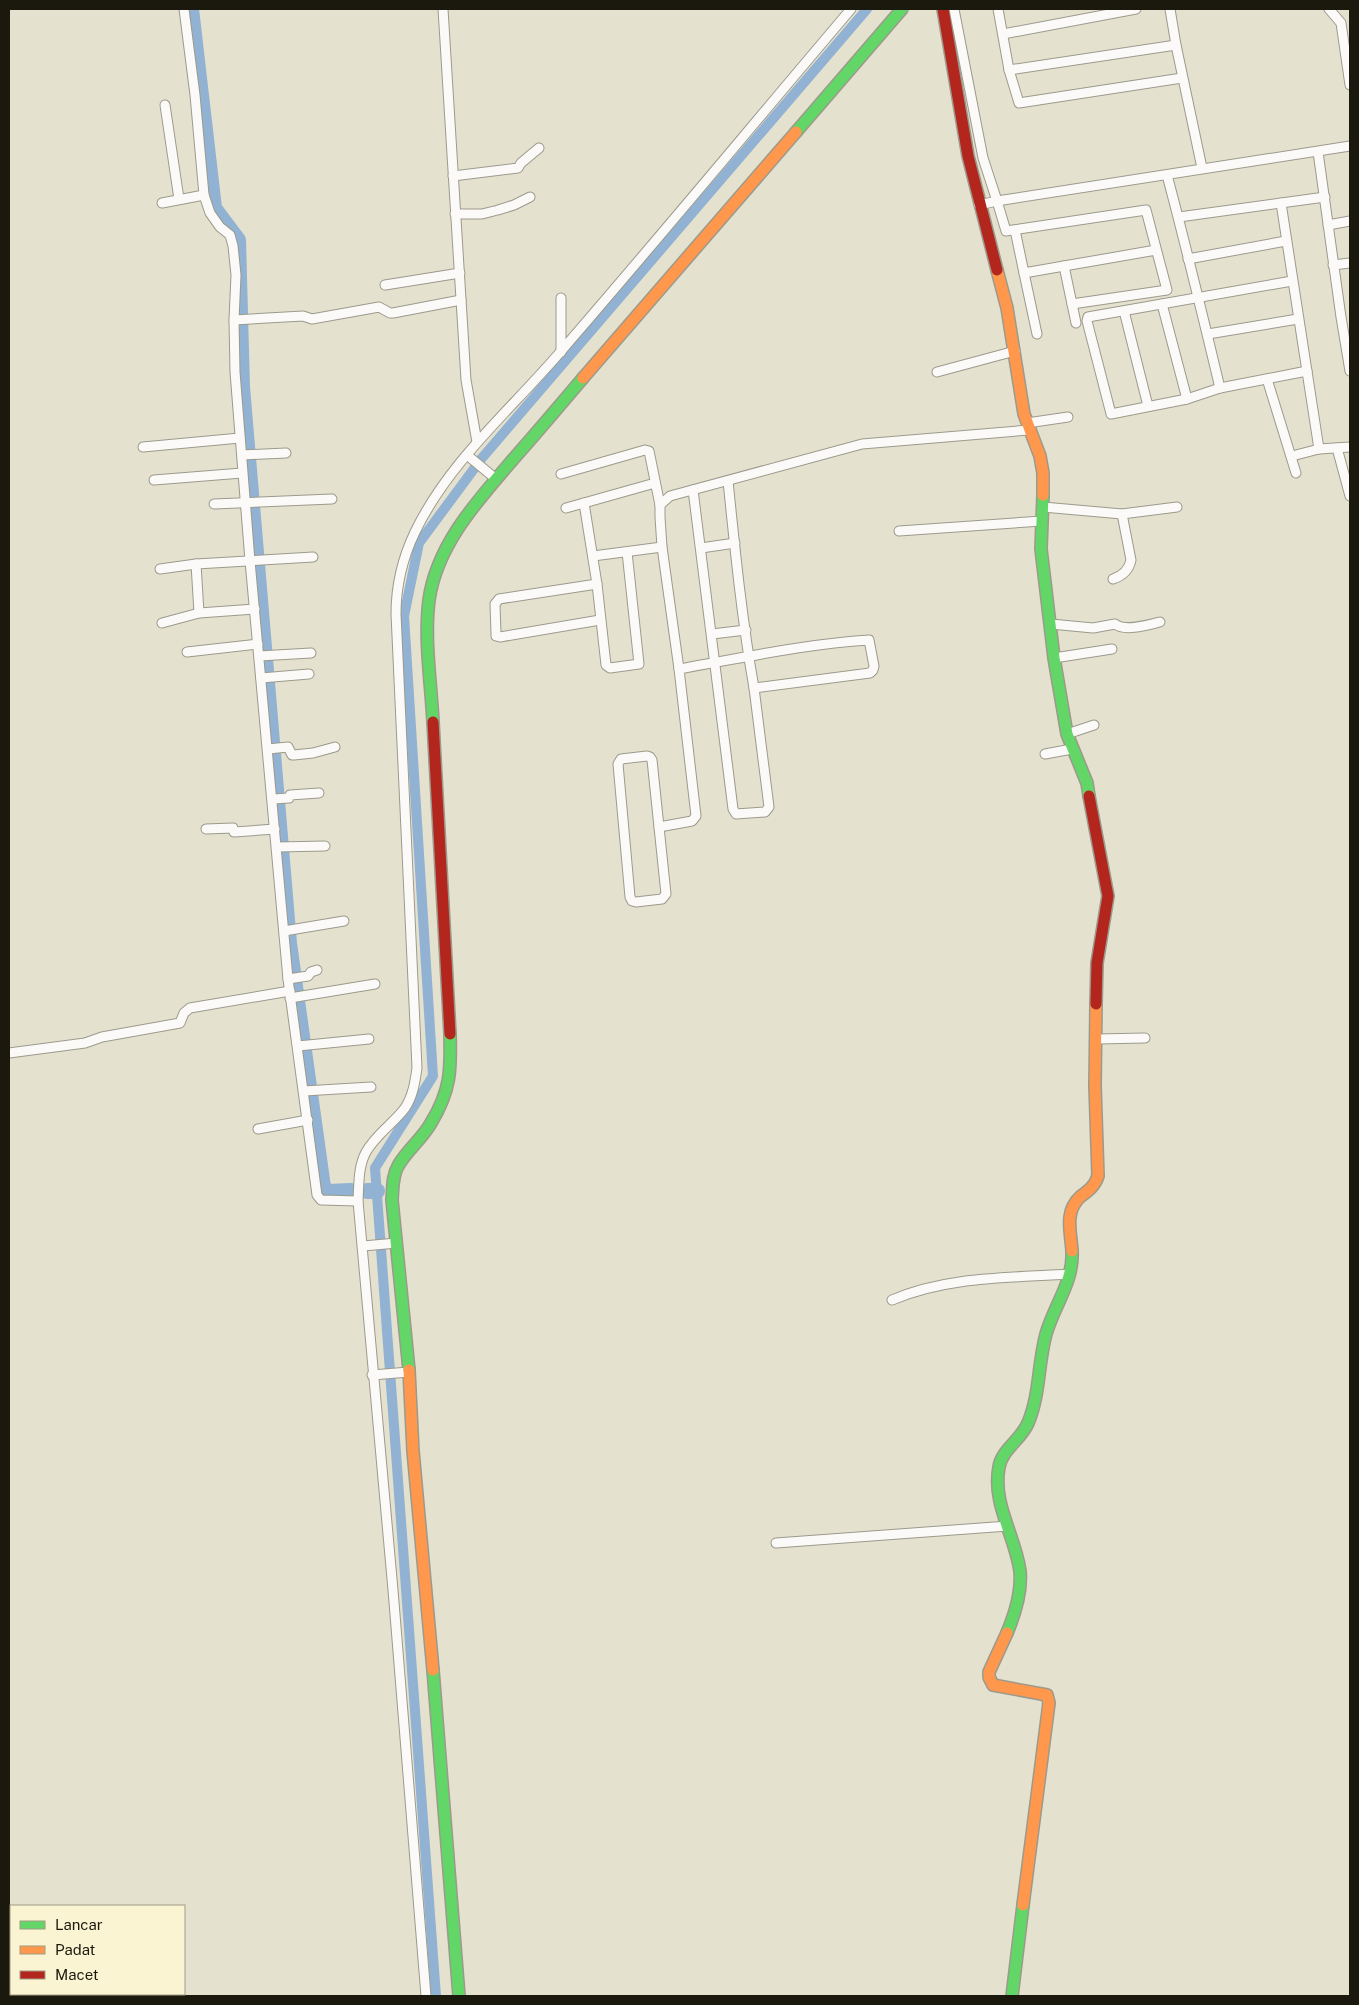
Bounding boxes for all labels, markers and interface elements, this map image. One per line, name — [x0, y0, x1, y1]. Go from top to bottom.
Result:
legend — [10, 1905, 185, 1995]
text: Lancar — [55, 1916, 103, 1933]
text: Padat — [55, 1941, 96, 1958]
text: Macet — [55, 1966, 99, 1983]

